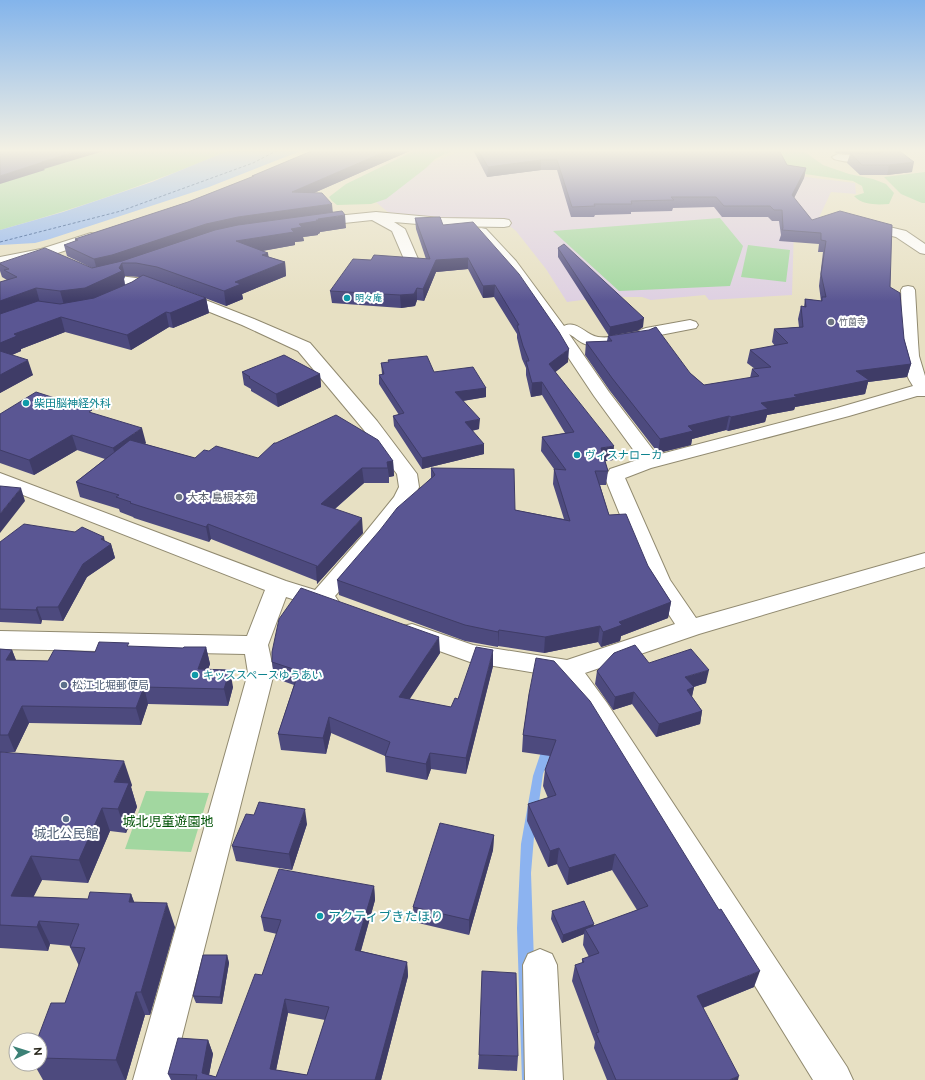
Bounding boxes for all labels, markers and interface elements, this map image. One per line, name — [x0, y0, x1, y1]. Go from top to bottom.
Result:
marker: 明々庵 — [342, 293, 352, 303]
place label: 明々庵 — [355, 293, 382, 303]
marker: 竹薗寺 — [826, 317, 836, 327]
place label: 竹薗寺 — [839, 317, 866, 327]
place label: 柴田脳神経外科 — [34, 397, 111, 410]
marker: 柴田脳神経外科 — [21, 398, 31, 408]
place label: ヴィスナローカ — [585, 449, 662, 462]
marker: ヴィスナローカ — [572, 450, 582, 460]
place label: 大本 島根本苑 — [187, 491, 256, 504]
marker: 大本 島根本苑 — [174, 492, 184, 502]
place label: キッズスペースゆうあい — [203, 669, 323, 682]
marker: キッズスペースゆうあい — [190, 670, 200, 680]
place label: 松江北堀郵便局 — [72, 679, 149, 692]
marker: 松江北堀郵便局 — [59, 680, 69, 690]
marker: 城北公民館 — [61, 814, 71, 824]
park label: 城北児童遊園地 — [122, 814, 214, 829]
place label: 城北公民館 — [33, 826, 99, 841]
place label: アクティブきたほり — [328, 909, 444, 924]
marker: アクティブきたほり — [315, 911, 325, 921]
north arrow — [8, 1032, 48, 1072]
text: N — [31, 1047, 44, 1056]

